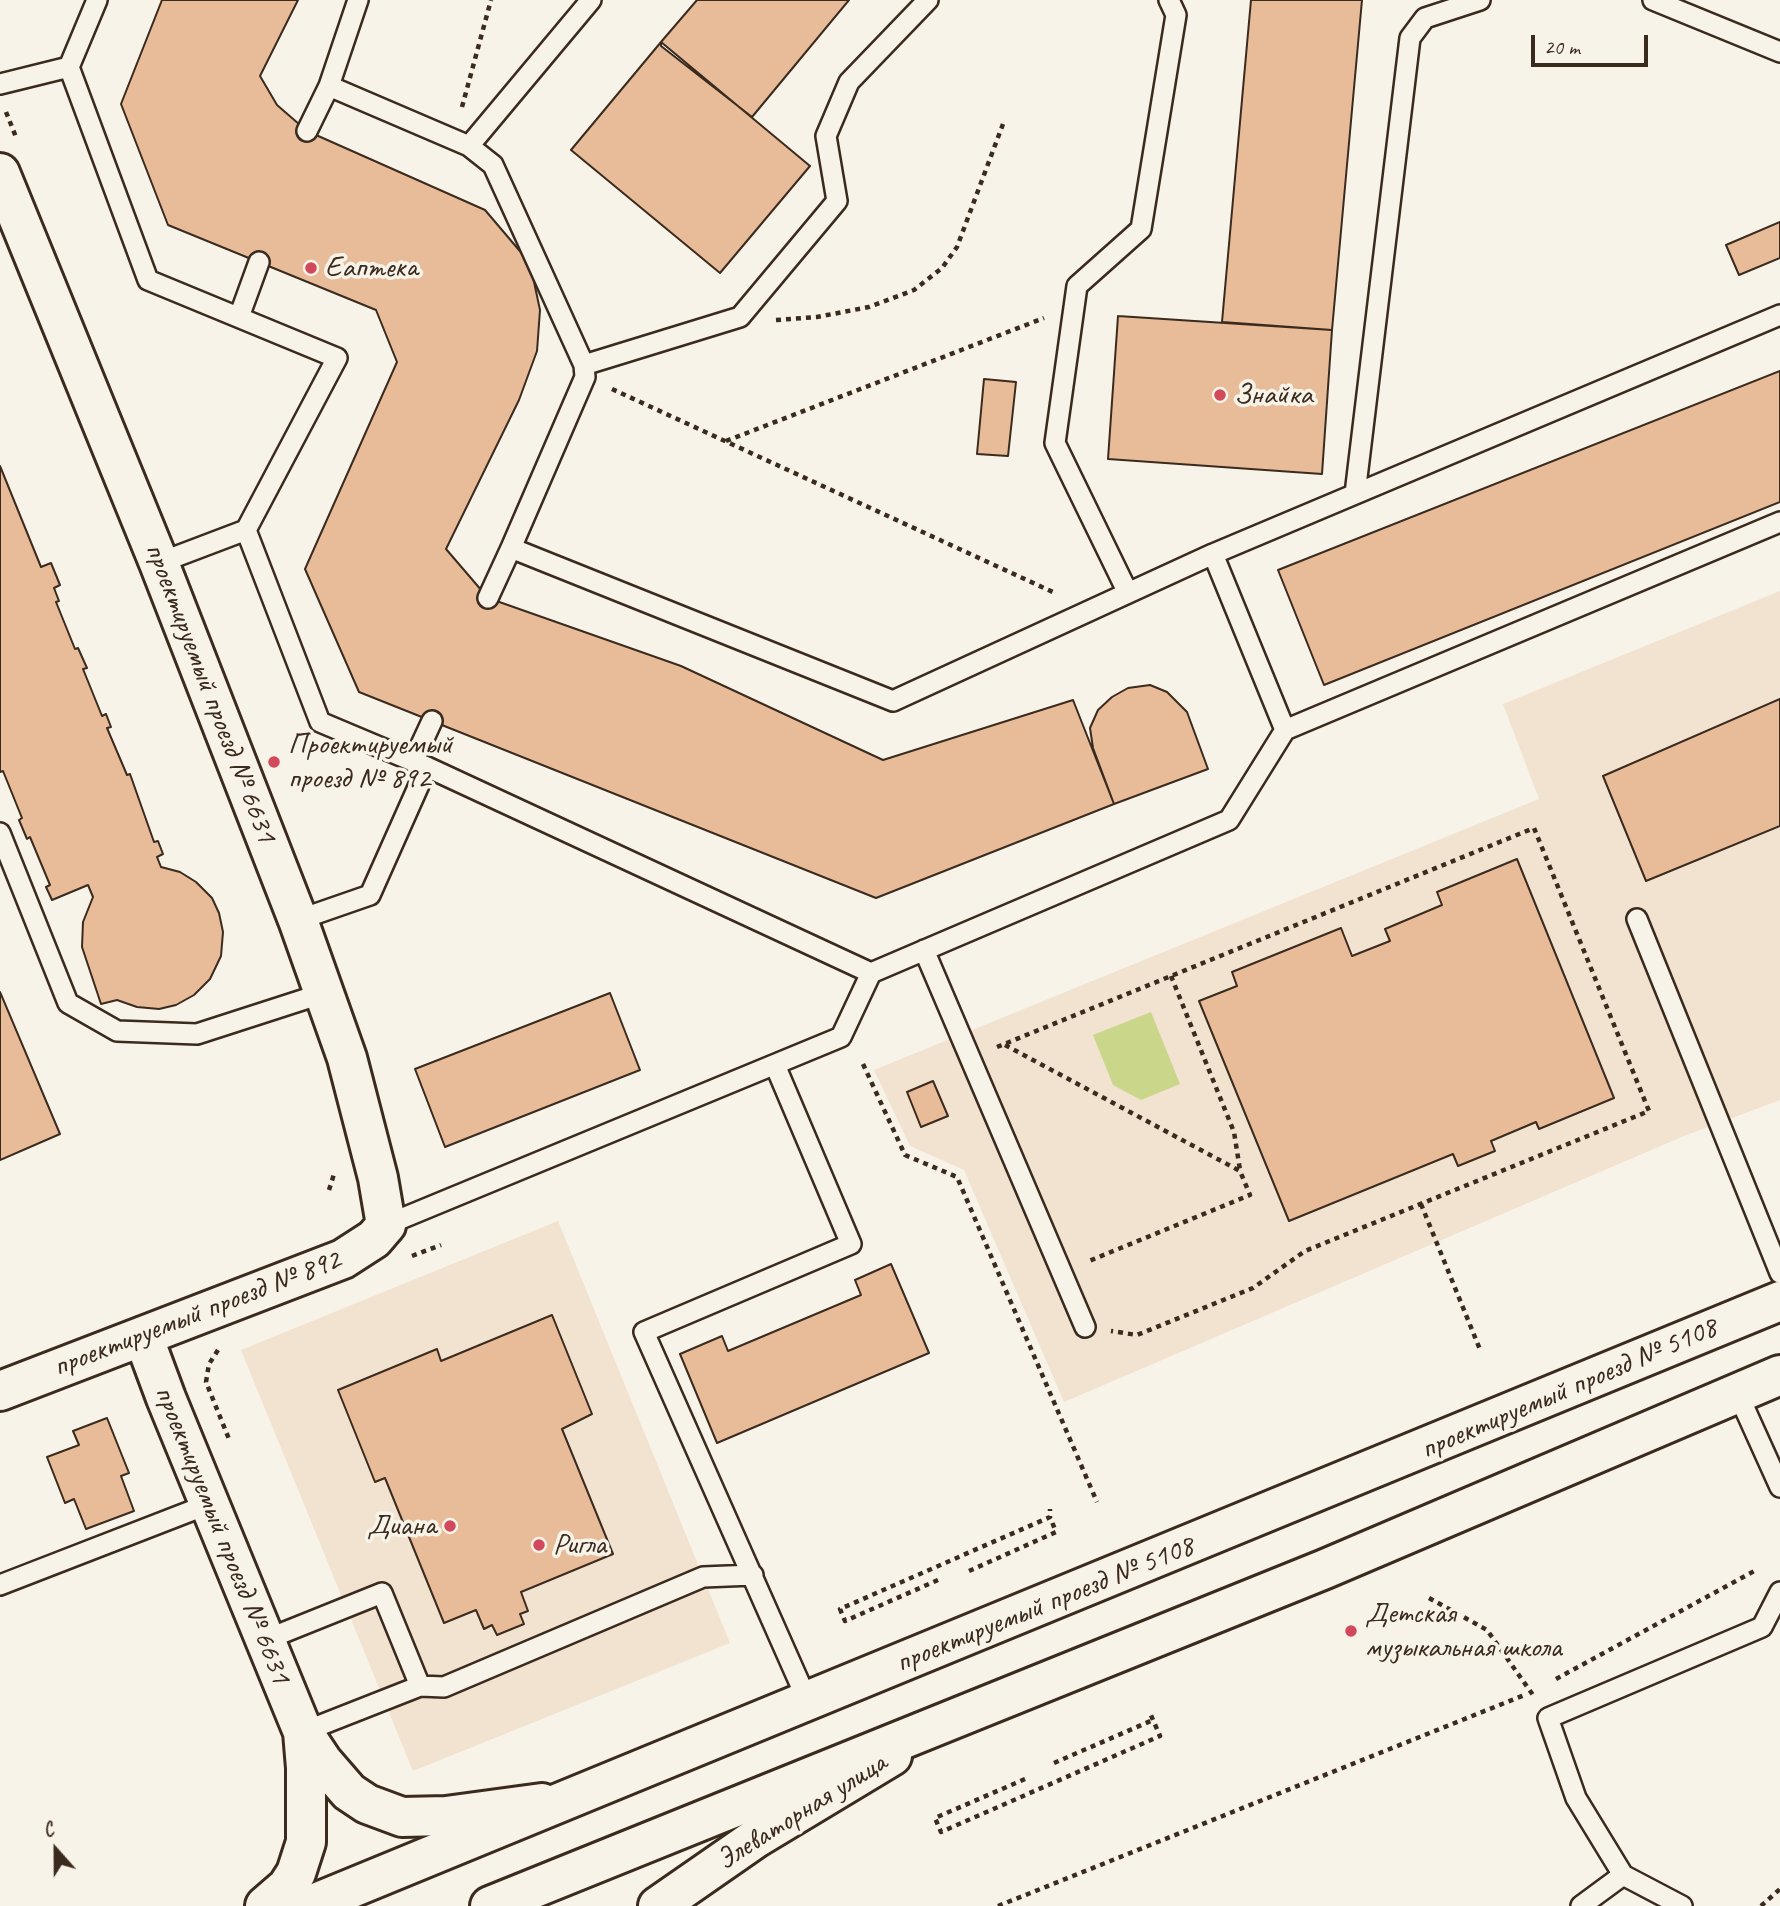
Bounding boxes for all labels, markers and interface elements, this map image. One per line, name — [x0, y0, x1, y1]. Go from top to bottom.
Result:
scale bar — [1535, 21, 1652, 65]
text: 20 m — [1544, 34, 1580, 60]
place label: Еаптека — [325, 250, 418, 286]
marker: Еаптека — [303, 260, 319, 276]
place label: Знайка — [1234, 377, 1313, 413]
marker: Знайка — [1212, 387, 1228, 403]
street label: проектируемый проезд № 6631 — [136, 538, 284, 848]
place label: Проектируемый проезд № 892 — [288, 727, 452, 798]
marker: Проектируемый проезд № 892 — [266, 754, 282, 770]
street label: проектируемый проезд № 892 — [48, 1243, 346, 1385]
street label: проектируемый проезд № 5108 — [1415, 1310, 1723, 1468]
street label: проектируемый проезд № 6631 — [146, 1381, 298, 1689]
place label: Диана — [367, 1508, 436, 1544]
marker: Диана — [442, 1518, 458, 1534]
place label: Ригла — [553, 1527, 606, 1563]
street label: проектируемый проезд № 5108 — [891, 1529, 1199, 1681]
marker: Ригла — [531, 1537, 547, 1553]
place label: Детская музыкальная школа — [1365, 1596, 1561, 1666]
marker: Детская музыкальная школа — [1343, 1623, 1359, 1639]
street label: Элеваторная улица — [710, 1745, 894, 1879]
north arrow — [21, 1815, 91, 1885]
text: С — [40, 1818, 57, 1843]

